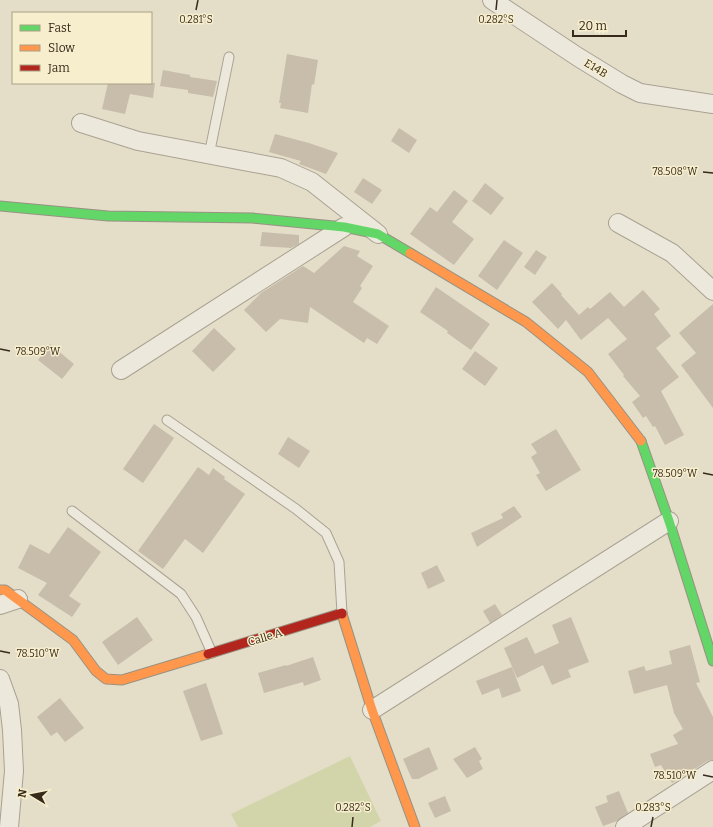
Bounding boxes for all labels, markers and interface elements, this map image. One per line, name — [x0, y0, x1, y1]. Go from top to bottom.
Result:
legend — [12, 12, 152, 84]
scale bar — [573, 12, 626, 38]
text: 0.281°S — [179, 14, 213, 26]
text: 0.282°S — [478, 14, 514, 26]
text: 20 m — [579, 19, 608, 33]
text: Fast — [48, 21, 72, 35]
text: Slow — [48, 41, 75, 55]
street label: E14B — [582, 56, 610, 80]
text: Jam — [47, 61, 70, 75]
text: 78.508°W — [653, 166, 698, 178]
text: 78.509°W — [16, 346, 61, 358]
text: 78.509°W — [653, 468, 698, 480]
street label: Calle A — [246, 626, 284, 649]
text: 78.510°W — [17, 648, 60, 660]
text: 78.510°W — [654, 770, 697, 782]
north arrow — [12, 775, 52, 815]
text: N — [16, 788, 30, 799]
text: 0.282°S — [335, 802, 371, 814]
text: 0.283°S — [635, 802, 671, 814]

